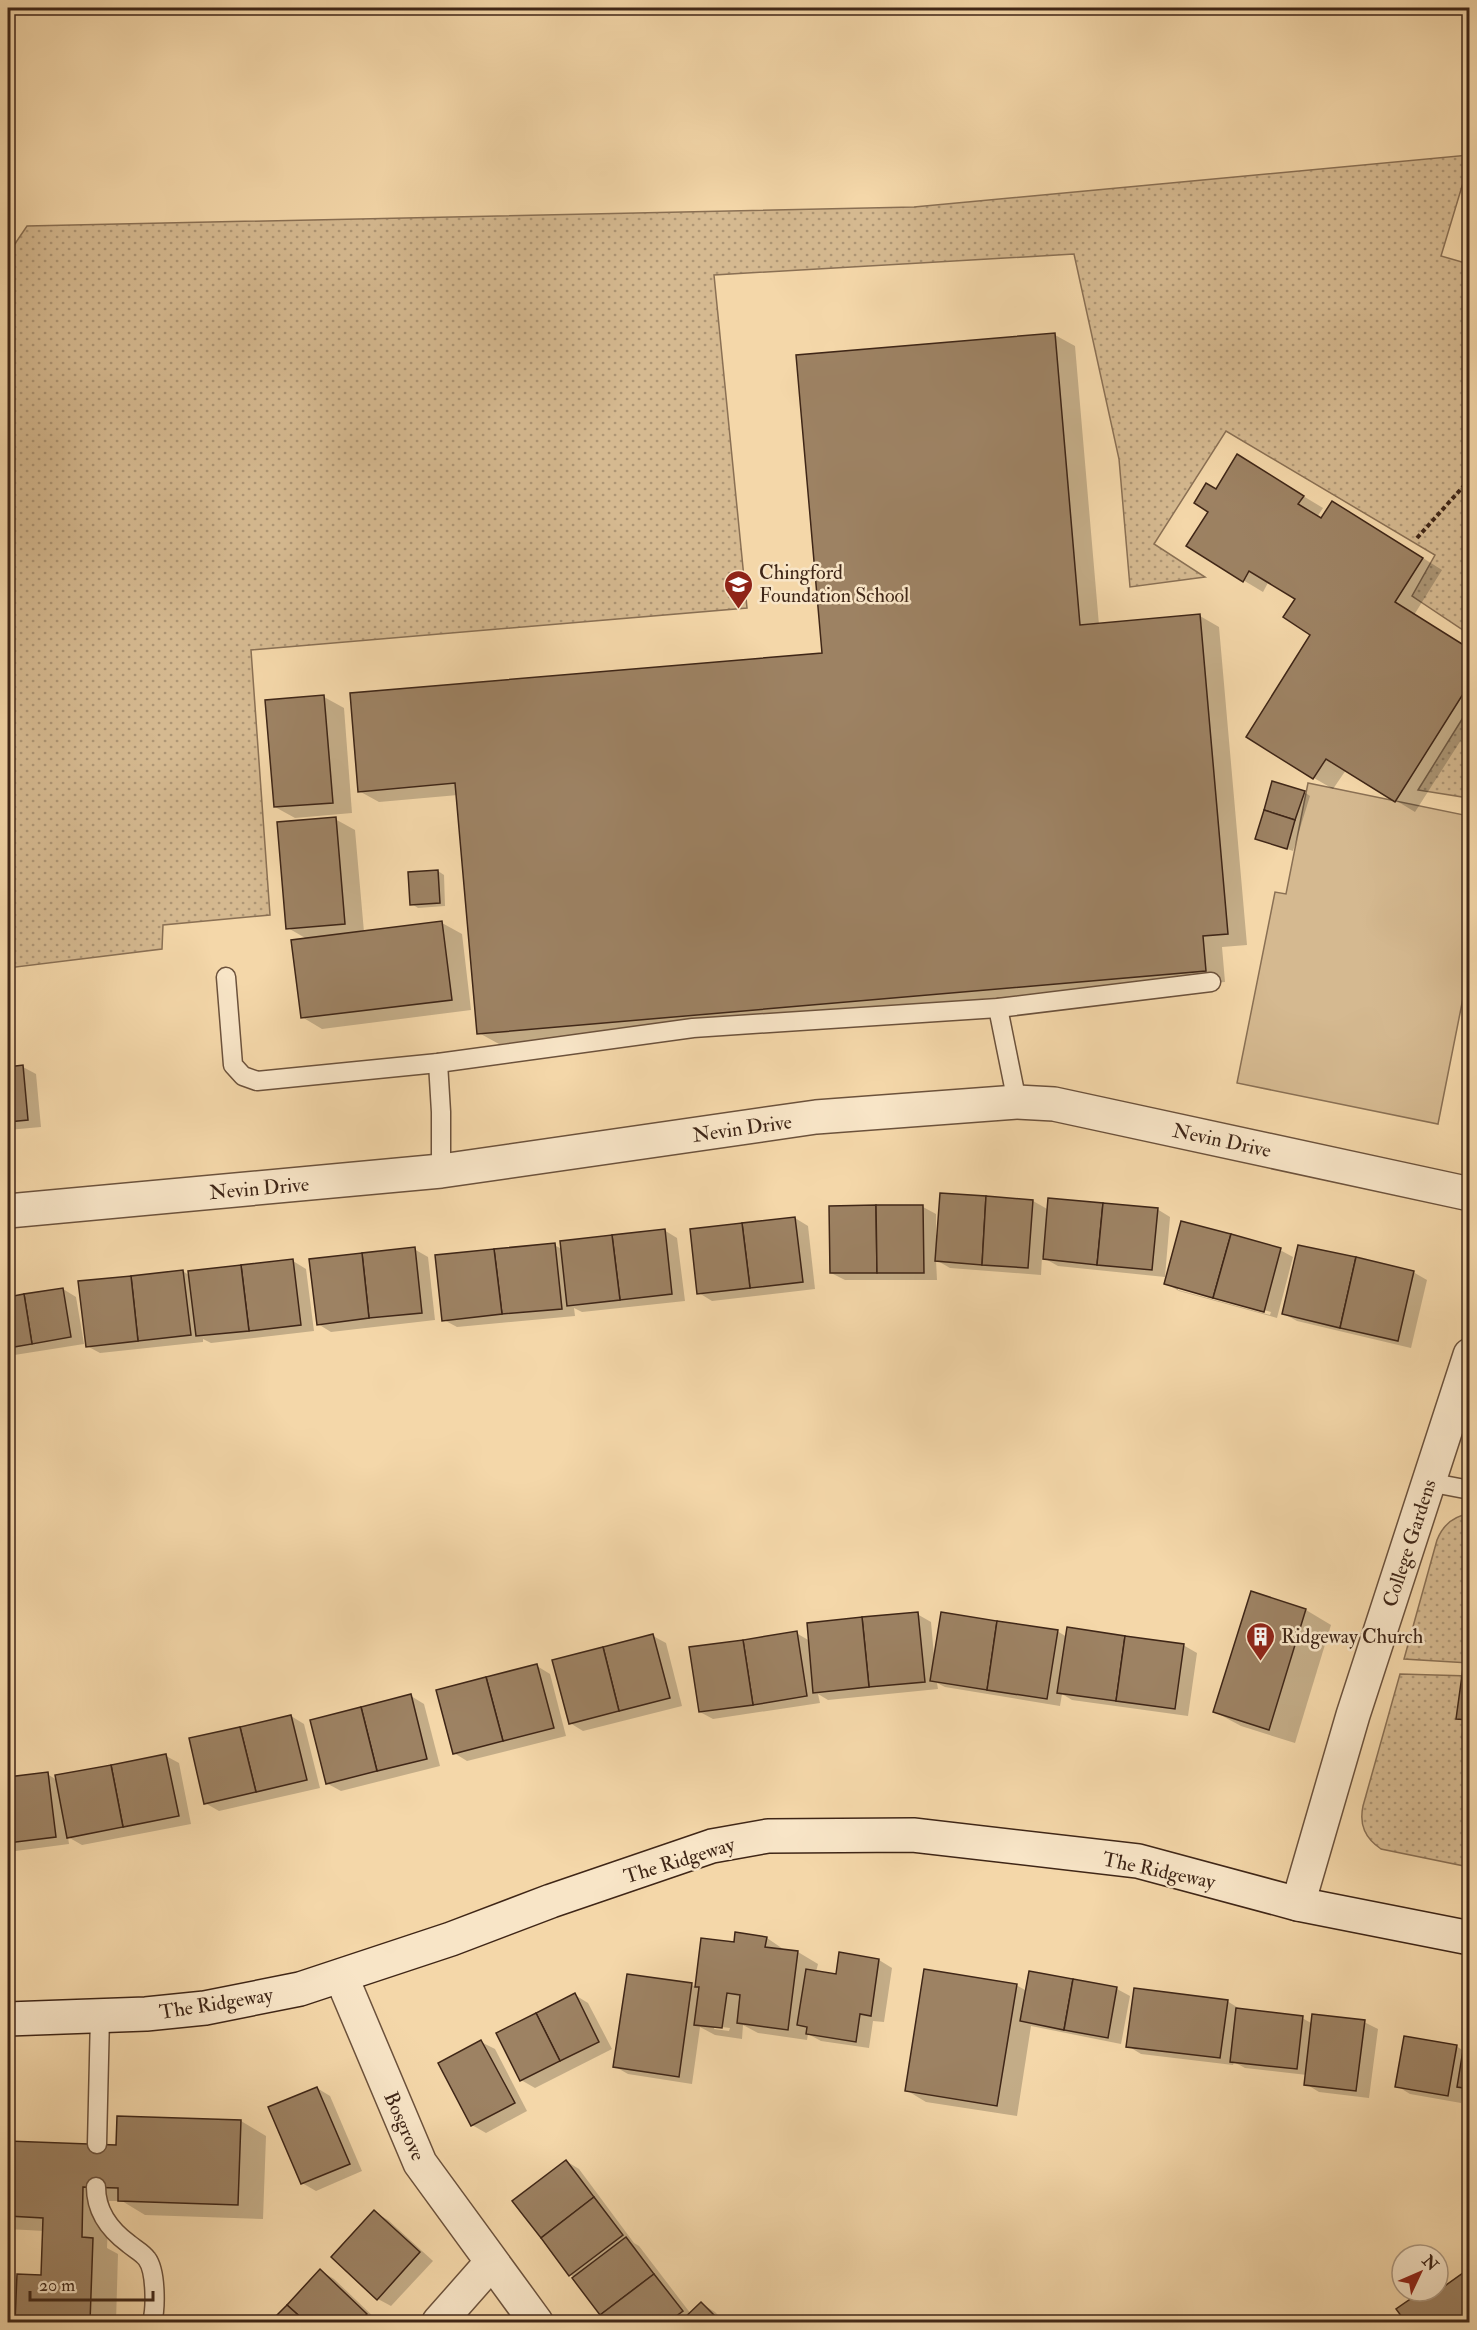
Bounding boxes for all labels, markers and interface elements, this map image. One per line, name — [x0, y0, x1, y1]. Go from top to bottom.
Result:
place label: Chingford Foundation School — [759, 560, 909, 608]
school or university icon: Chingford Foundation School — [722, 568, 754, 610]
street label: Nevin Drive — [691, 1109, 793, 1148]
street label: Nevin Drive — [1170, 1118, 1273, 1163]
street label: Nevin Drive — [208, 1172, 310, 1205]
street label: College Gardens — [1377, 1476, 1442, 1610]
building icon: Ridgeway Church — [1244, 1620, 1276, 1662]
place label: Ridgeway Church — [1281, 1624, 1424, 1649]
street label: The Ridgeway — [621, 1831, 739, 1889]
street label: The Ridgeway — [1100, 1846, 1219, 1895]
street label: The Ridgeway — [158, 1982, 276, 2025]
street label: Bosgrove — [378, 2088, 431, 2165]
north arrow — [1390, 2243, 1450, 2303]
text: N — [1417, 2250, 1443, 2276]
scale bar — [30, 2264, 153, 2302]
text: 20 m — [39, 2274, 75, 2297]

